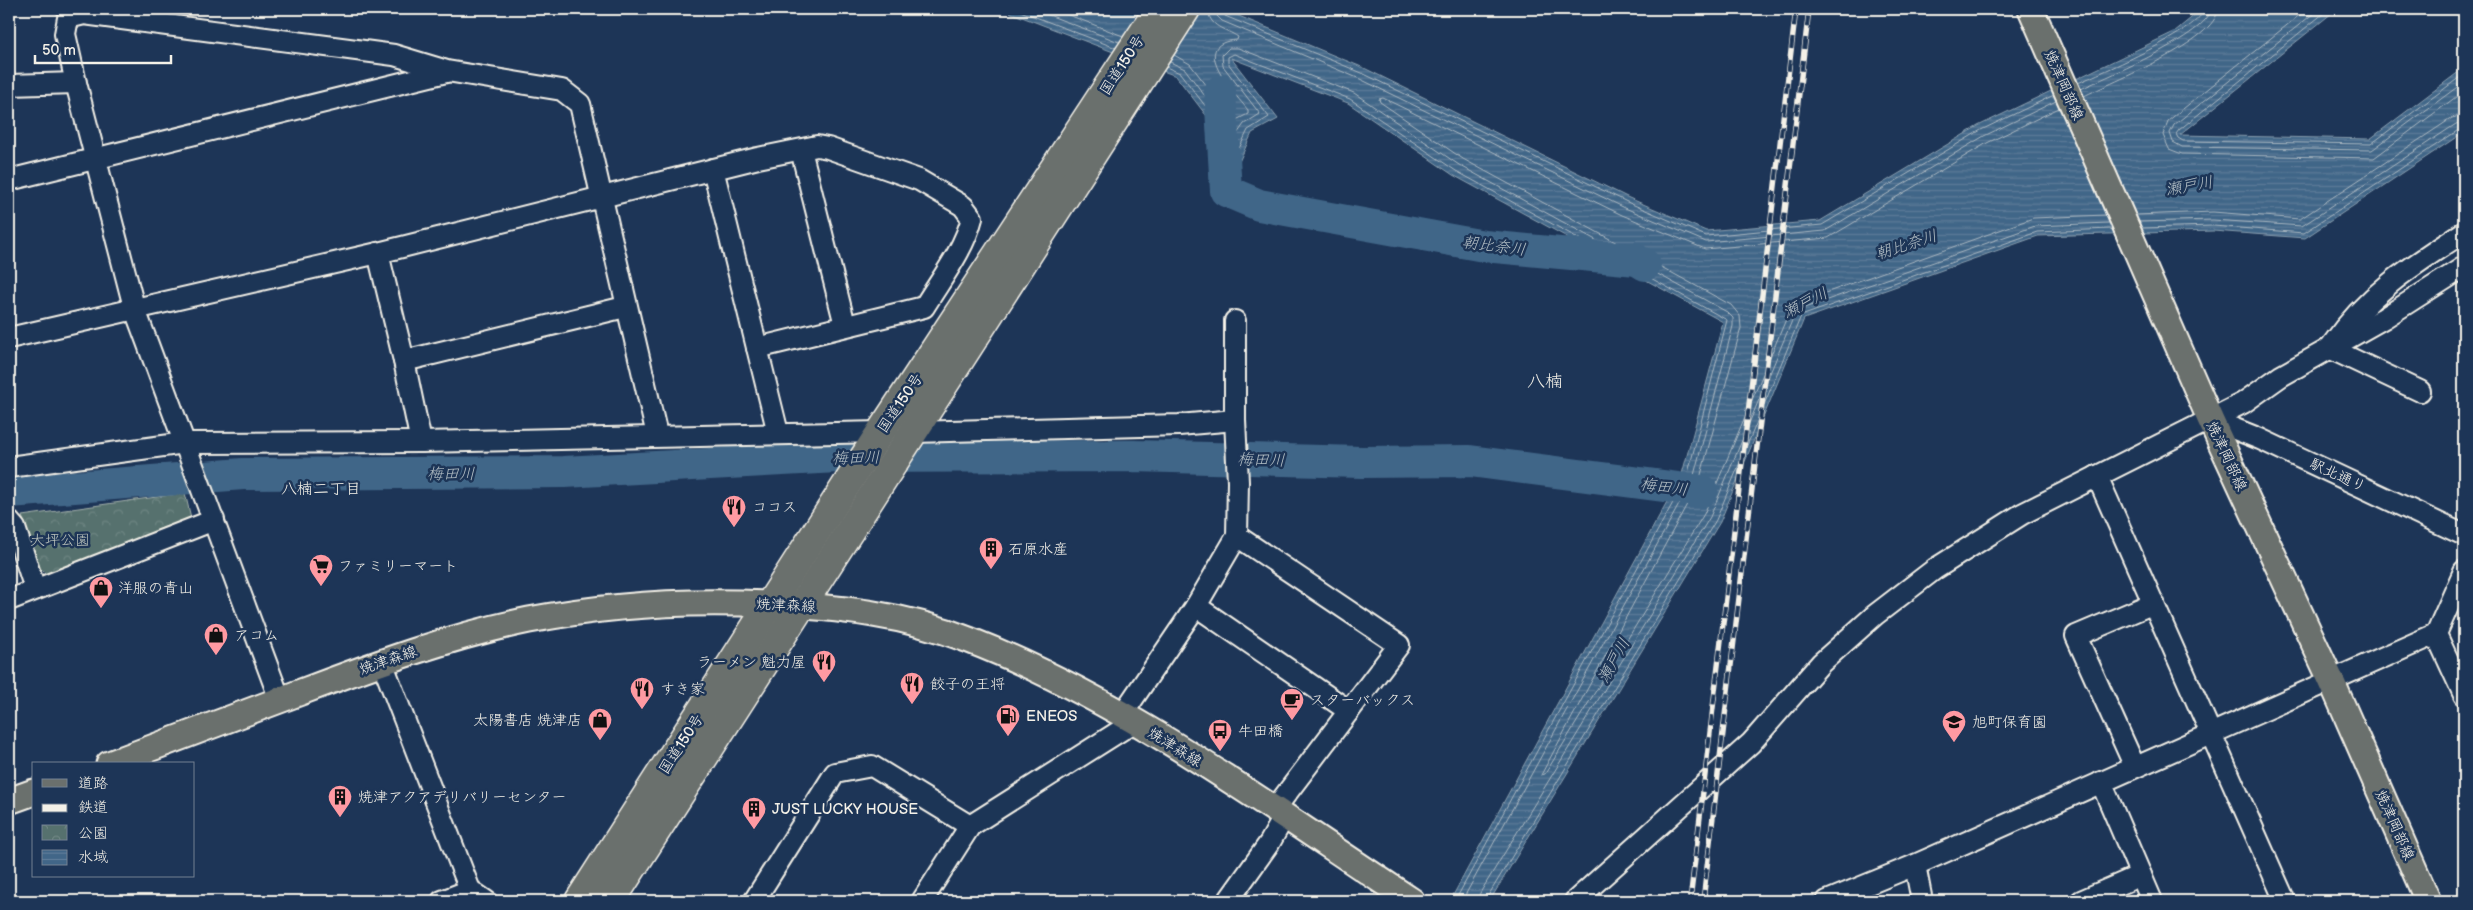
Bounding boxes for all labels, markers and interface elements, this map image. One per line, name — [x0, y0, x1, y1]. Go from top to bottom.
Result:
street label: 国道150号 — [1096, 31, 1149, 99]
scale bar — [35, 32, 171, 64]
text: 50 m — [42, 41, 76, 60]
street label: 焼津岡部線 — [2040, 47, 2087, 123]
water label: 瀬戸川 — [2164, 173, 2215, 200]
water label: 朝比奈川 — [1873, 227, 1940, 264]
water label: 朝比奈川 — [1461, 233, 1527, 260]
water label: 瀬戸川 — [1780, 284, 1831, 323]
street label: 国道150号 — [873, 370, 927, 437]
district label: 八楠 — [1527, 371, 1563, 392]
street label: 焼津岡部線 — [2202, 418, 2251, 494]
water label: 梅田川 — [832, 449, 880, 468]
water label: 梅田川 — [1237, 451, 1285, 470]
street label: 駅北通り — [2307, 454, 2369, 497]
water label: 梅田川 — [427, 465, 475, 484]
water label: 梅田川 — [1639, 475, 1689, 500]
district label: 八楠二丁目 — [281, 480, 361, 499]
restaurant icon: ココス — [721, 494, 747, 528]
place label: ココス — [752, 498, 797, 517]
park label: 大坪公園 — [30, 531, 90, 550]
building icon: 石原水産 — [978, 536, 1004, 570]
place label: 石原水産 — [1008, 540, 1068, 559]
supermarket icon: ファミリーマート — [308, 553, 334, 587]
place label: ファミリーマート — [338, 557, 458, 576]
shop icon: 洋服の青山 — [88, 575, 114, 609]
place label: 洋服の青山 — [118, 579, 193, 598]
street label: 焼津森線 — [756, 594, 816, 617]
shop icon: アコム — [203, 622, 229, 656]
place label: アコム — [234, 626, 279, 645]
water label: 瀬戸川 — [1594, 635, 1634, 686]
street label: 焼津森線 — [357, 642, 420, 679]
restaurant icon: ラーメン 魁力屋 — [811, 649, 837, 683]
place label: ラーメン 魁力屋 — [697, 653, 806, 672]
restaurant icon: 餃子の王将 — [899, 671, 925, 705]
place label: 餃子の王将 — [930, 675, 1005, 694]
restaurant icon: すき家 — [629, 676, 655, 710]
place label: すき家 — [660, 680, 705, 699]
cafe icon: スターバックス — [1279, 687, 1305, 721]
place label: スターバックス — [1310, 691, 1415, 710]
fuel station icon: ENEOS — [995, 703, 1021, 737]
shop icon: 太陽書店 焼津店 — [587, 707, 613, 741]
place label: ENEOS — [1026, 707, 1077, 726]
school or university icon: 旭町保育園 — [1941, 709, 1967, 743]
street label: 国道150号 — [655, 710, 708, 778]
place label: 太陽書店 焼津店 — [473, 711, 582, 730]
place label: 旭町保育園 — [1972, 713, 2047, 732]
bus stop icon: 牛田橋 — [1207, 718, 1233, 752]
place label: 牛田橋 — [1238, 722, 1283, 741]
street label: 焼津森線 — [1144, 723, 1205, 771]
legend — [32, 762, 195, 878]
text: 道路 — [78, 774, 108, 793]
building icon: 焼津アクアデリバリーセンター — [327, 784, 353, 818]
street label: 焼津岡部線 — [2371, 787, 2418, 863]
place label: 焼津アクアデリバリーセンター — [358, 788, 567, 807]
building icon: JUST LUCKY HOUSE — [741, 796, 767, 830]
text: 鉄道 — [78, 798, 108, 817]
place label: JUST LUCKY HOUSE — [772, 800, 918, 819]
text: 公園 — [78, 824, 108, 843]
text: 水域 — [78, 848, 108, 867]

